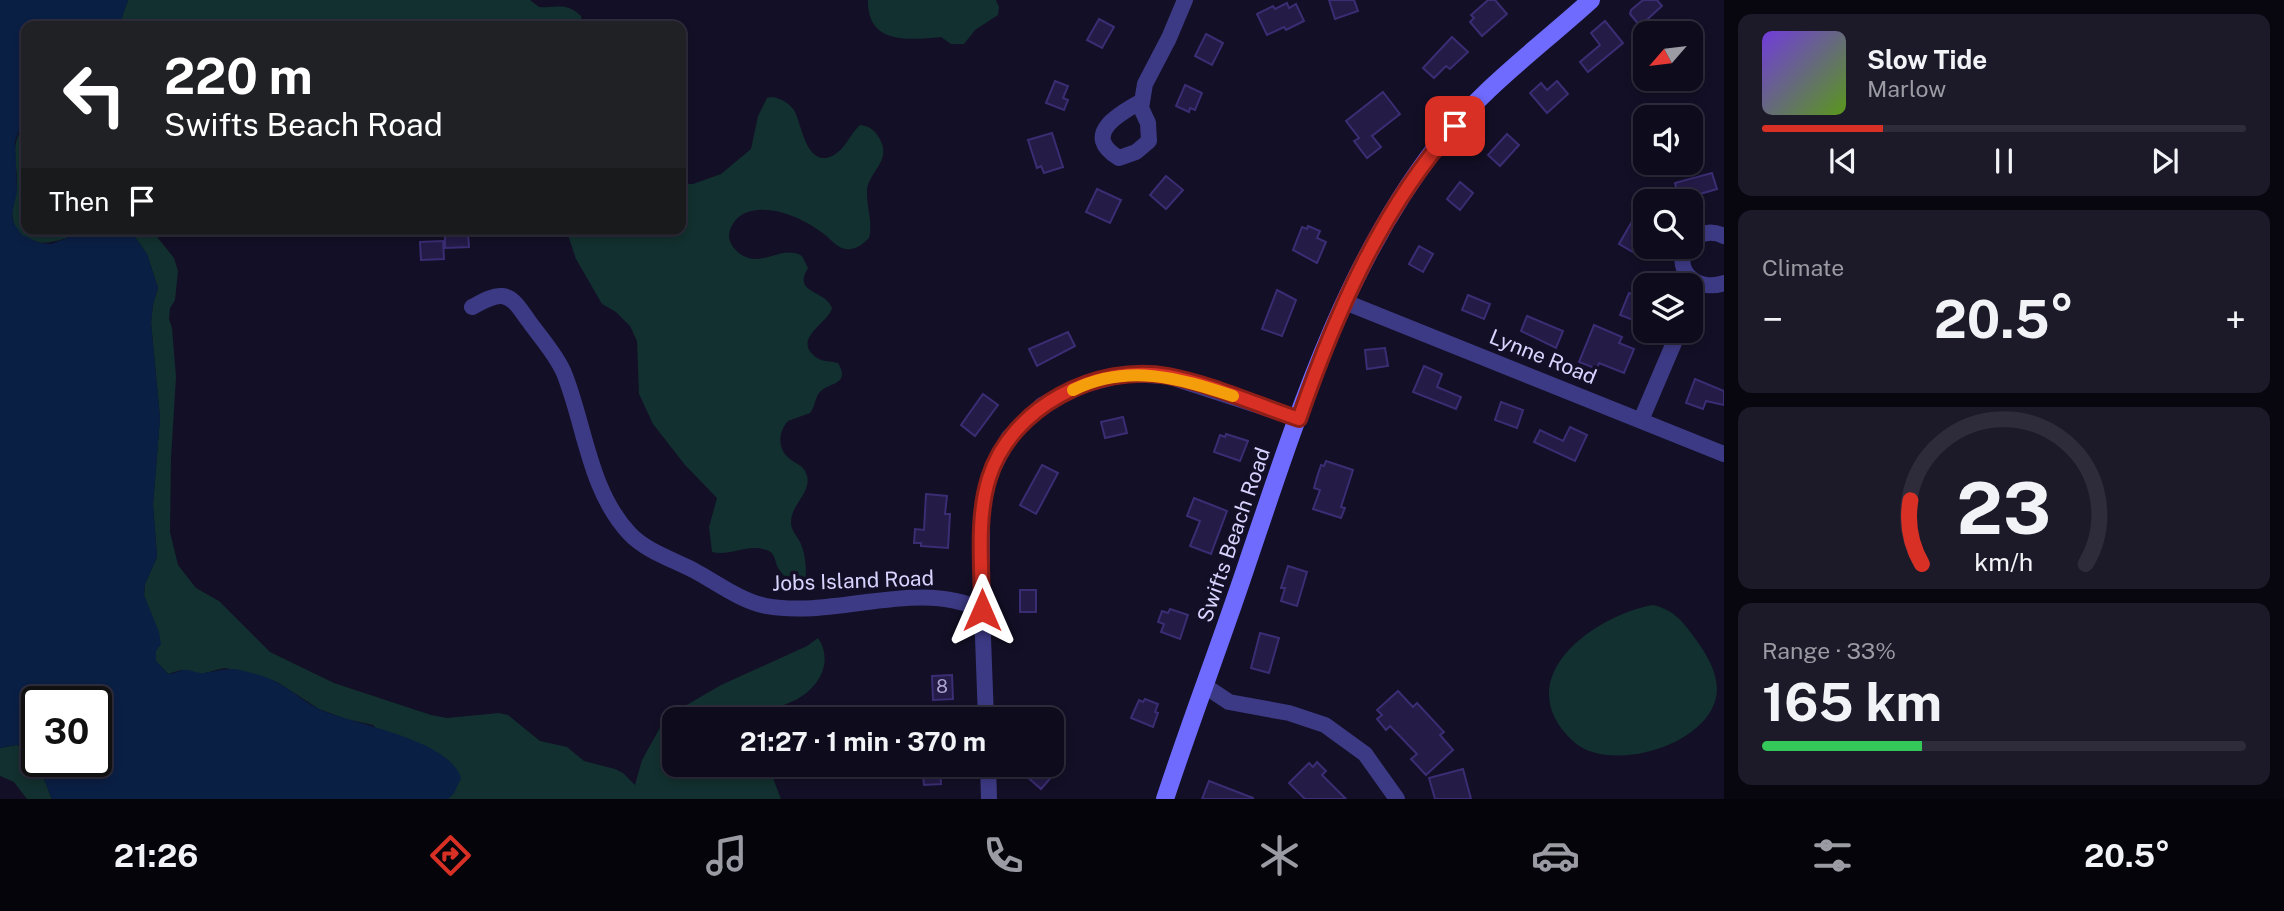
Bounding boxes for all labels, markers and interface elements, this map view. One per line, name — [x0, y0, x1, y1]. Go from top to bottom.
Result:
north arrow — [1633, 21, 1703, 91]
map controls — [1633, 21, 1703, 343]
text: Slow Tide — [1867, 44, 1987, 75]
text: 220 m — [164, 47, 313, 105]
icon: left — [49, 49, 140, 140]
text: Marlow — [1867, 75, 1946, 102]
pin — [1425, 96, 1485, 156]
button: sound — [1633, 105, 1703, 175]
text: Swifts Beach Road — [164, 106, 443, 143]
icon: arrive — [1436, 107, 1474, 145]
icon: previous — [1824, 142, 1862, 180]
icon: pause — [1985, 142, 2023, 180]
icon: next — [2146, 142, 2184, 180]
icon: arrive — [123, 182, 161, 220]
text: Then — [49, 186, 109, 217]
button: search — [1633, 189, 1703, 259]
text: Climate — [1762, 254, 1844, 281]
button: layers — [1633, 273, 1703, 343]
text: 20.5° — [1934, 289, 2074, 350]
text: − — [1762, 297, 1783, 342]
text: + — [2225, 297, 2246, 342]
street label: Lynne Road — [1486, 324, 1600, 389]
street label: Swifts Beach Road — [1192, 444, 1275, 625]
text: 23 — [1957, 465, 2051, 550]
text: km/h — [1975, 546, 2033, 576]
street label: Jobs Island Road — [772, 565, 934, 596]
position arrow — [945, 573, 1019, 647]
text: Range · 33% — [1762, 637, 1896, 664]
text: 165 km — [1762, 672, 1942, 733]
house number: 8 — [936, 676, 948, 697]
speed limit sign: 30 — [21, 686, 112, 777]
text: 21:27 · 1 min · 370 m — [740, 726, 986, 757]
icon: directions — [426, 831, 475, 880]
icon: music — [702, 831, 751, 880]
icon: phone — [979, 831, 1028, 880]
icon: climate — [1255, 831, 1304, 880]
icon: car — [1531, 831, 1580, 880]
icon: filters — [1808, 831, 1857, 880]
text: 21:26 — [114, 837, 198, 874]
text: 20.5° — [2084, 837, 2170, 874]

